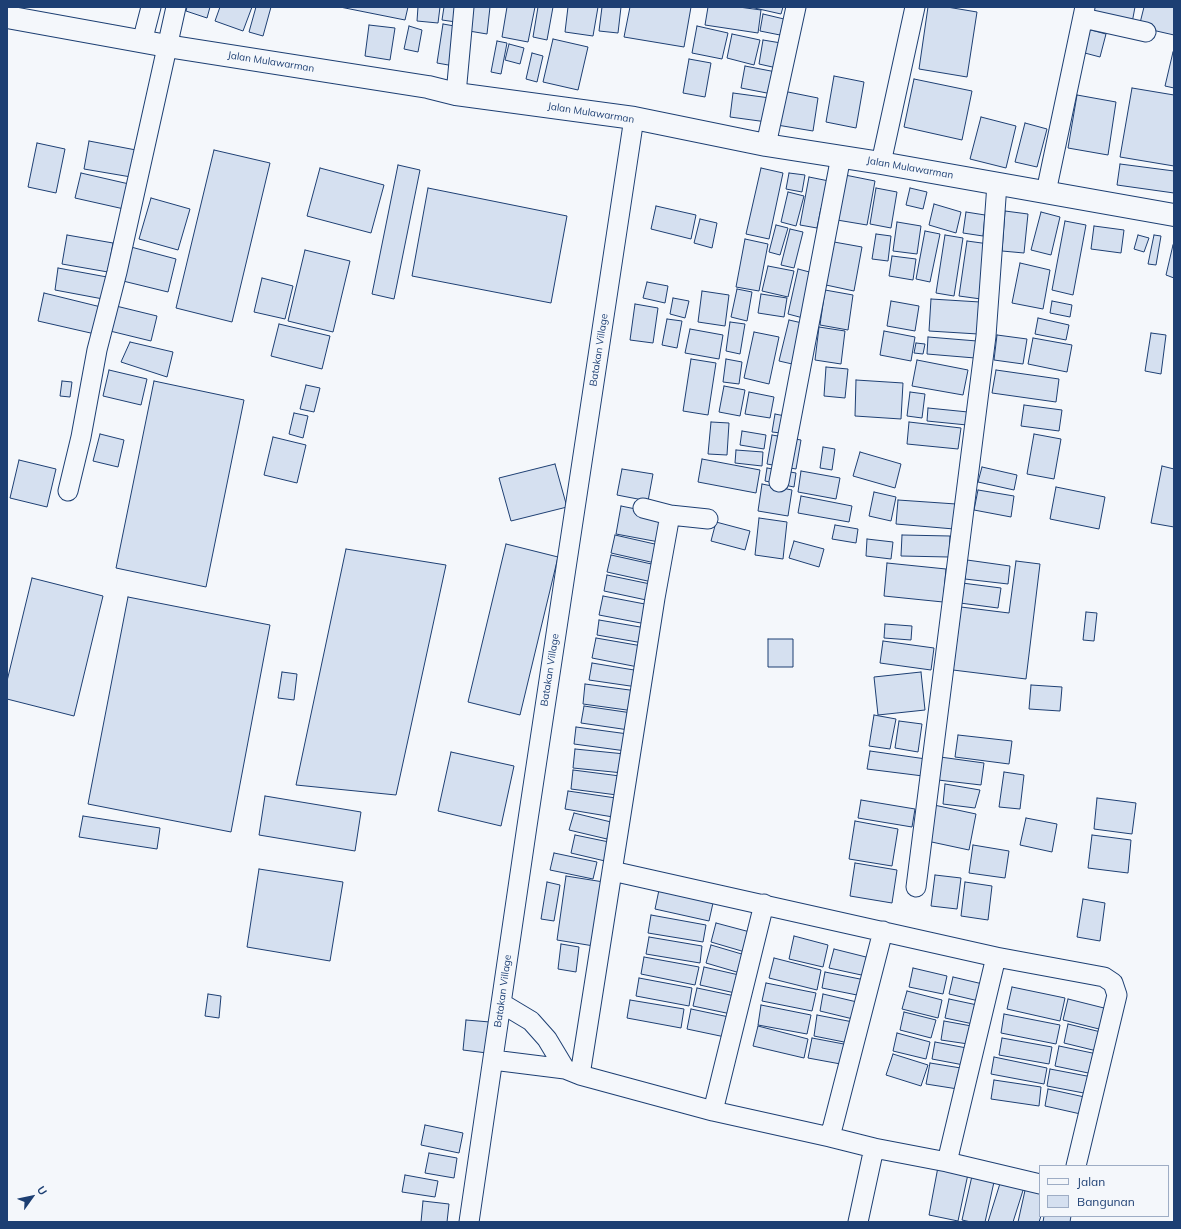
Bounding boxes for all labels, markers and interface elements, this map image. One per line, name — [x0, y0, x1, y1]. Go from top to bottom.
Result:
street label: Jalan Mulawarman — [227, 49, 315, 75]
street label: Jalan Mulawarman — [547, 100, 635, 126]
street label: Jalan Mulawarman — [866, 154, 954, 182]
street label: Batakan Village — [587, 313, 611, 387]
street label: Batakan Village — [538, 633, 562, 707]
street label: Batakan Village — [492, 954, 514, 1028]
legend — [1039, 1165, 1169, 1217]
text: Jalan — [1077, 1174, 1105, 1189]
north arrow — [12, 1177, 52, 1217]
text: U — [34, 1183, 50, 1198]
text: Bangunan — [1077, 1194, 1135, 1209]

